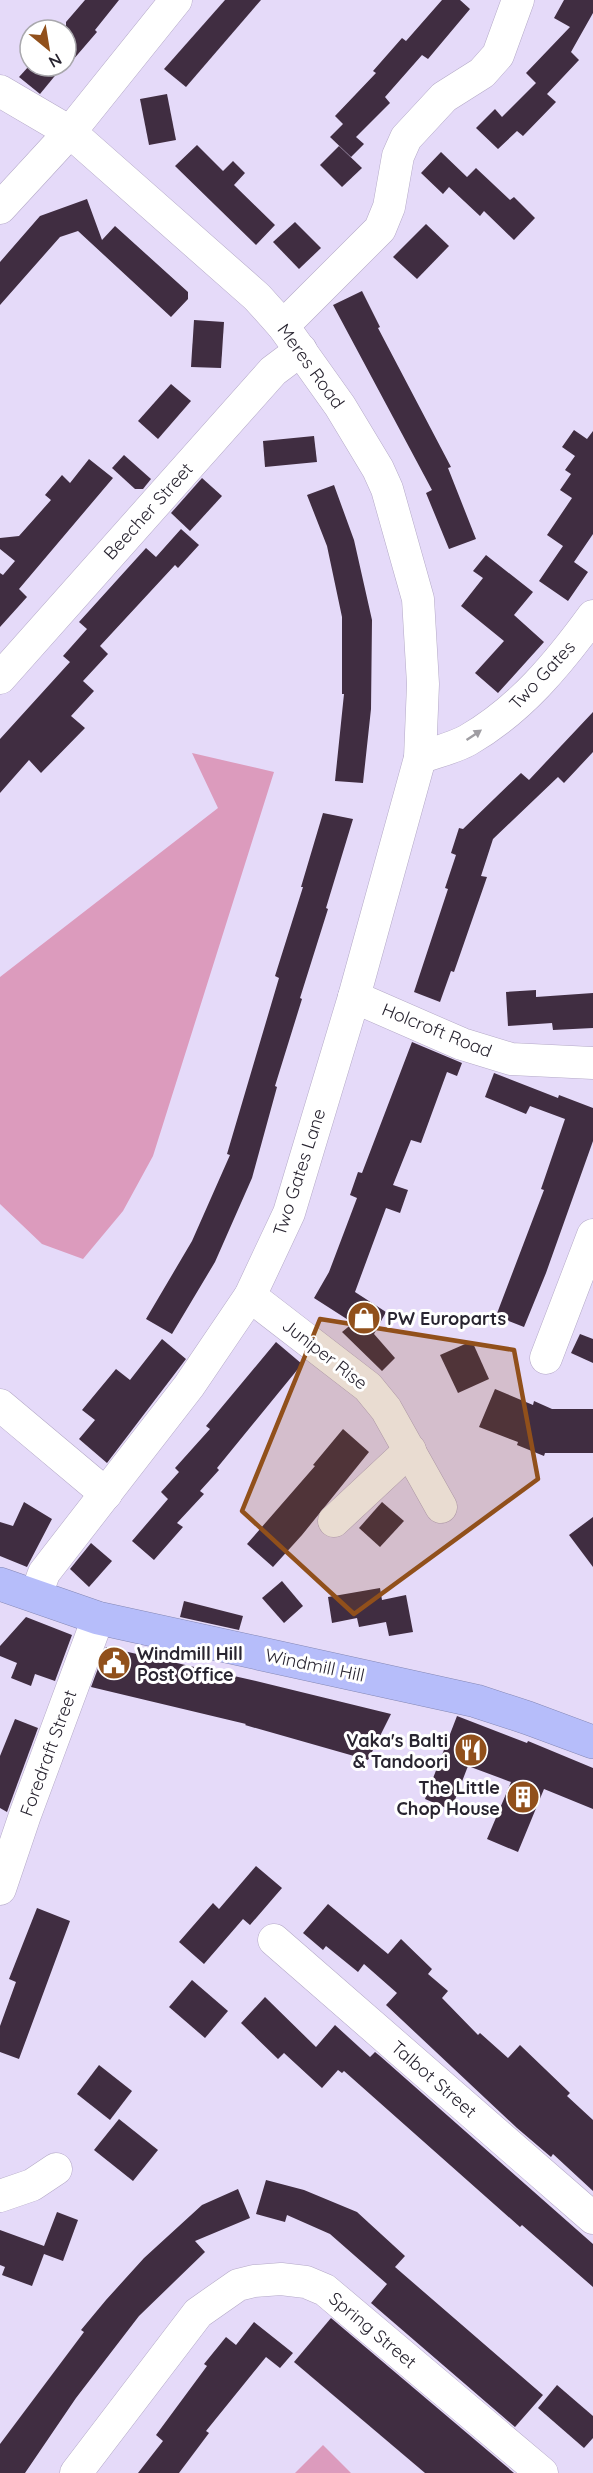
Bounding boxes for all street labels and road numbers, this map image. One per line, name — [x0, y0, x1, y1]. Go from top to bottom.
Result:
street label: Meres Road — [272, 319, 350, 413]
street label: Beecher Street — [98, 458, 198, 564]
street label: Two Gates — [504, 636, 580, 714]
street label: Holcroft Road — [379, 997, 495, 1063]
street label: Two Gates Lane — [268, 1106, 330, 1238]
street label: Juniper Rise — [278, 1313, 372, 1395]
street label: Windmill Hill — [263, 1643, 367, 1687]
street label: Foredraft Street — [14, 1687, 82, 1819]
street label: Talbot Street — [386, 2036, 482, 2122]
street label: Spring Street — [324, 2287, 422, 2373]

